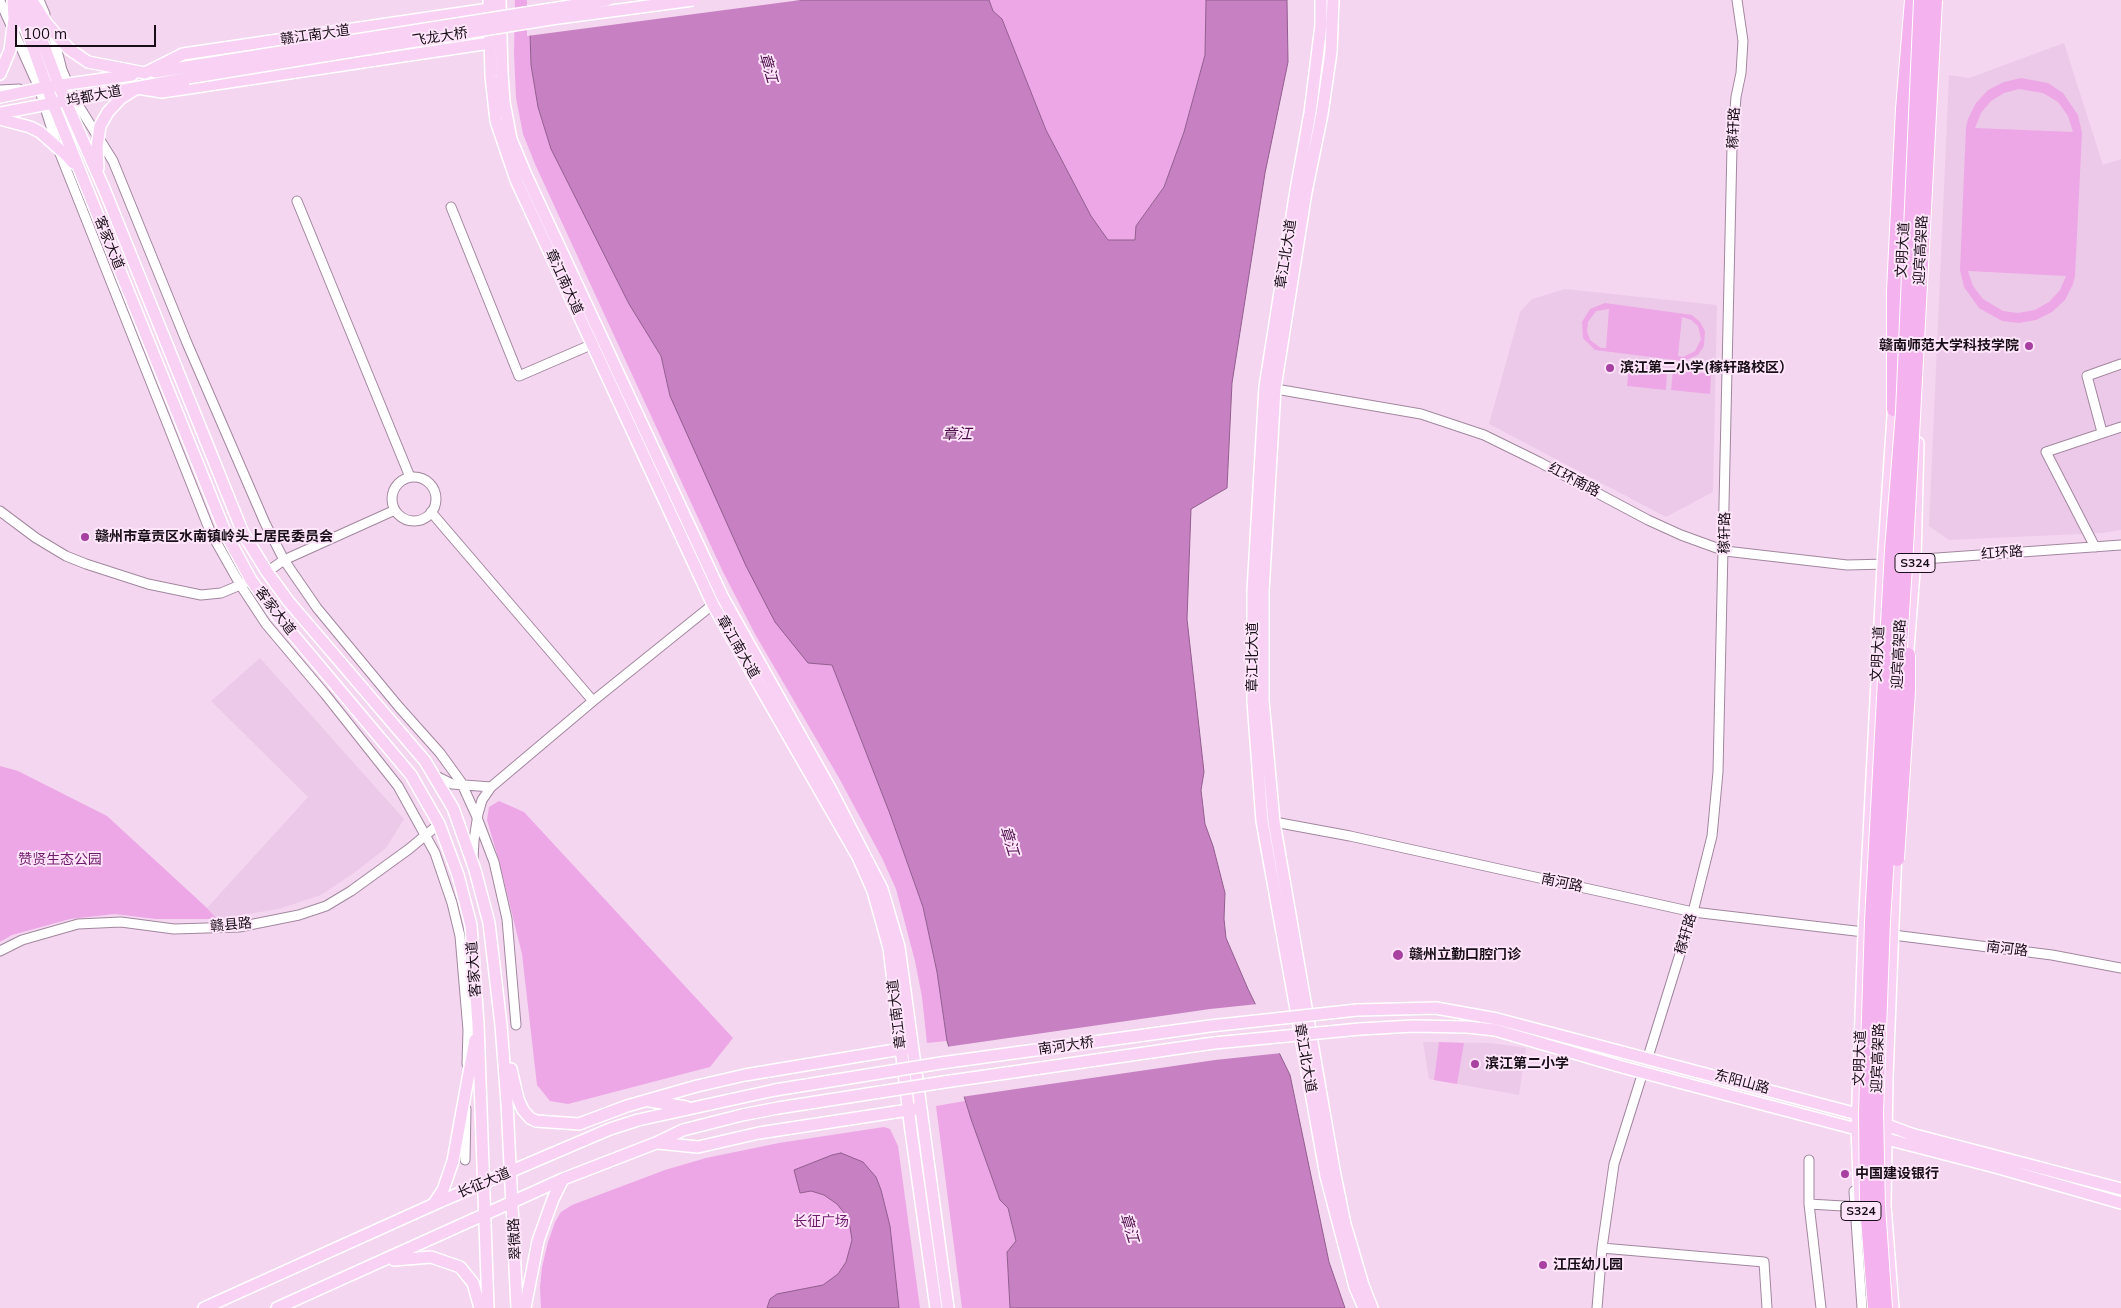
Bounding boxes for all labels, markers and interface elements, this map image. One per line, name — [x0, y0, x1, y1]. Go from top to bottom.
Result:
scale bar — [18, 15, 159, 47]
street label: 赣江南大道 — [279, 22, 351, 48]
text: 100 m — [23, 24, 67, 43]
street label: 飞龙大桥 — [411, 24, 469, 50]
water label: 章江 — [755, 51, 781, 85]
street label: 坞都大道 — [65, 82, 123, 110]
street label: 稼轩路 — [1725, 107, 1743, 149]
street label: 客家大道 — [91, 214, 127, 272]
street label: 迎宾高架路 — [1911, 215, 1931, 285]
street label: 章江北大道 — [1272, 218, 1300, 290]
street label: 文明大道 — [1893, 222, 1913, 278]
street label: 章江南大道 — [542, 247, 586, 317]
place label: 赣南师范大学科技学院 — [1879, 338, 2019, 354]
marker: 赣南师范大学科技学院 — [2023, 340, 2035, 352]
place label: 滨江第二小学(稼轩路校区） — [1620, 360, 1793, 376]
marker: 滨江第二小学(稼轩路校区） — [1604, 362, 1616, 374]
water label: 章江 — [942, 425, 972, 443]
street label: 红环南路 — [1545, 459, 1603, 501]
street label: 稼轩路 — [1716, 512, 1734, 554]
place label: 赣州市章贡区水南镇岭头上居民委员会 — [95, 529, 333, 545]
marker: 赣州市章贡区水南镇岭头上居民委员会 — [79, 531, 91, 543]
street label: 红环路 — [1980, 543, 2024, 563]
road number: S324 — [1895, 554, 1935, 572]
street label: 客家大道 — [251, 584, 299, 638]
street label: 章江南大道 — [713, 612, 763, 682]
street label: 迎宾高架路 — [1889, 619, 1909, 689]
street label: 章江北大道 — [1245, 622, 1261, 692]
street label: 文明大道 — [1868, 626, 1888, 682]
water label: 章江 — [996, 824, 1022, 858]
park label: 赞贤生态公园 — [18, 852, 102, 868]
street label: 南河路 — [1540, 870, 1584, 896]
street label: 稼轩路 — [1672, 911, 1700, 957]
street label: 赣县路 — [209, 915, 253, 935]
street label: 南河路 — [1985, 938, 2029, 960]
street label: 客家大道 — [464, 940, 484, 998]
place label: 赣州立勤口腔门诊 — [1409, 947, 1521, 963]
marker: 赣州立勤口腔门诊 — [1391, 948, 1405, 962]
street label: 章江南大道 — [884, 978, 910, 1050]
street label: 章江北大道 — [1291, 1022, 1319, 1094]
street label: 迎宾高架路 — [1868, 1023, 1888, 1093]
street label: 文明大道 — [1851, 1030, 1869, 1086]
street label: 南河大桥 — [1037, 1034, 1095, 1058]
place label: 滨江第二小学 — [1485, 1056, 1569, 1072]
marker: 滨江第二小学 — [1469, 1058, 1481, 1070]
street label: 东阳山路 — [1713, 1067, 1771, 1097]
street label: 长征大道 — [455, 1164, 513, 1202]
place label: 中国建设银行 — [1855, 1166, 1939, 1182]
marker: 中国建设银行 — [1839, 1168, 1851, 1180]
road number: S324 — [1841, 1202, 1881, 1220]
water label: 章江 — [1116, 1211, 1142, 1245]
park label: 长征广场 — [793, 1214, 849, 1230]
street label: 翠微路 — [506, 1218, 524, 1260]
place label: 江压幼儿园 — [1553, 1257, 1623, 1273]
marker: 江压幼儿园 — [1537, 1259, 1549, 1271]

